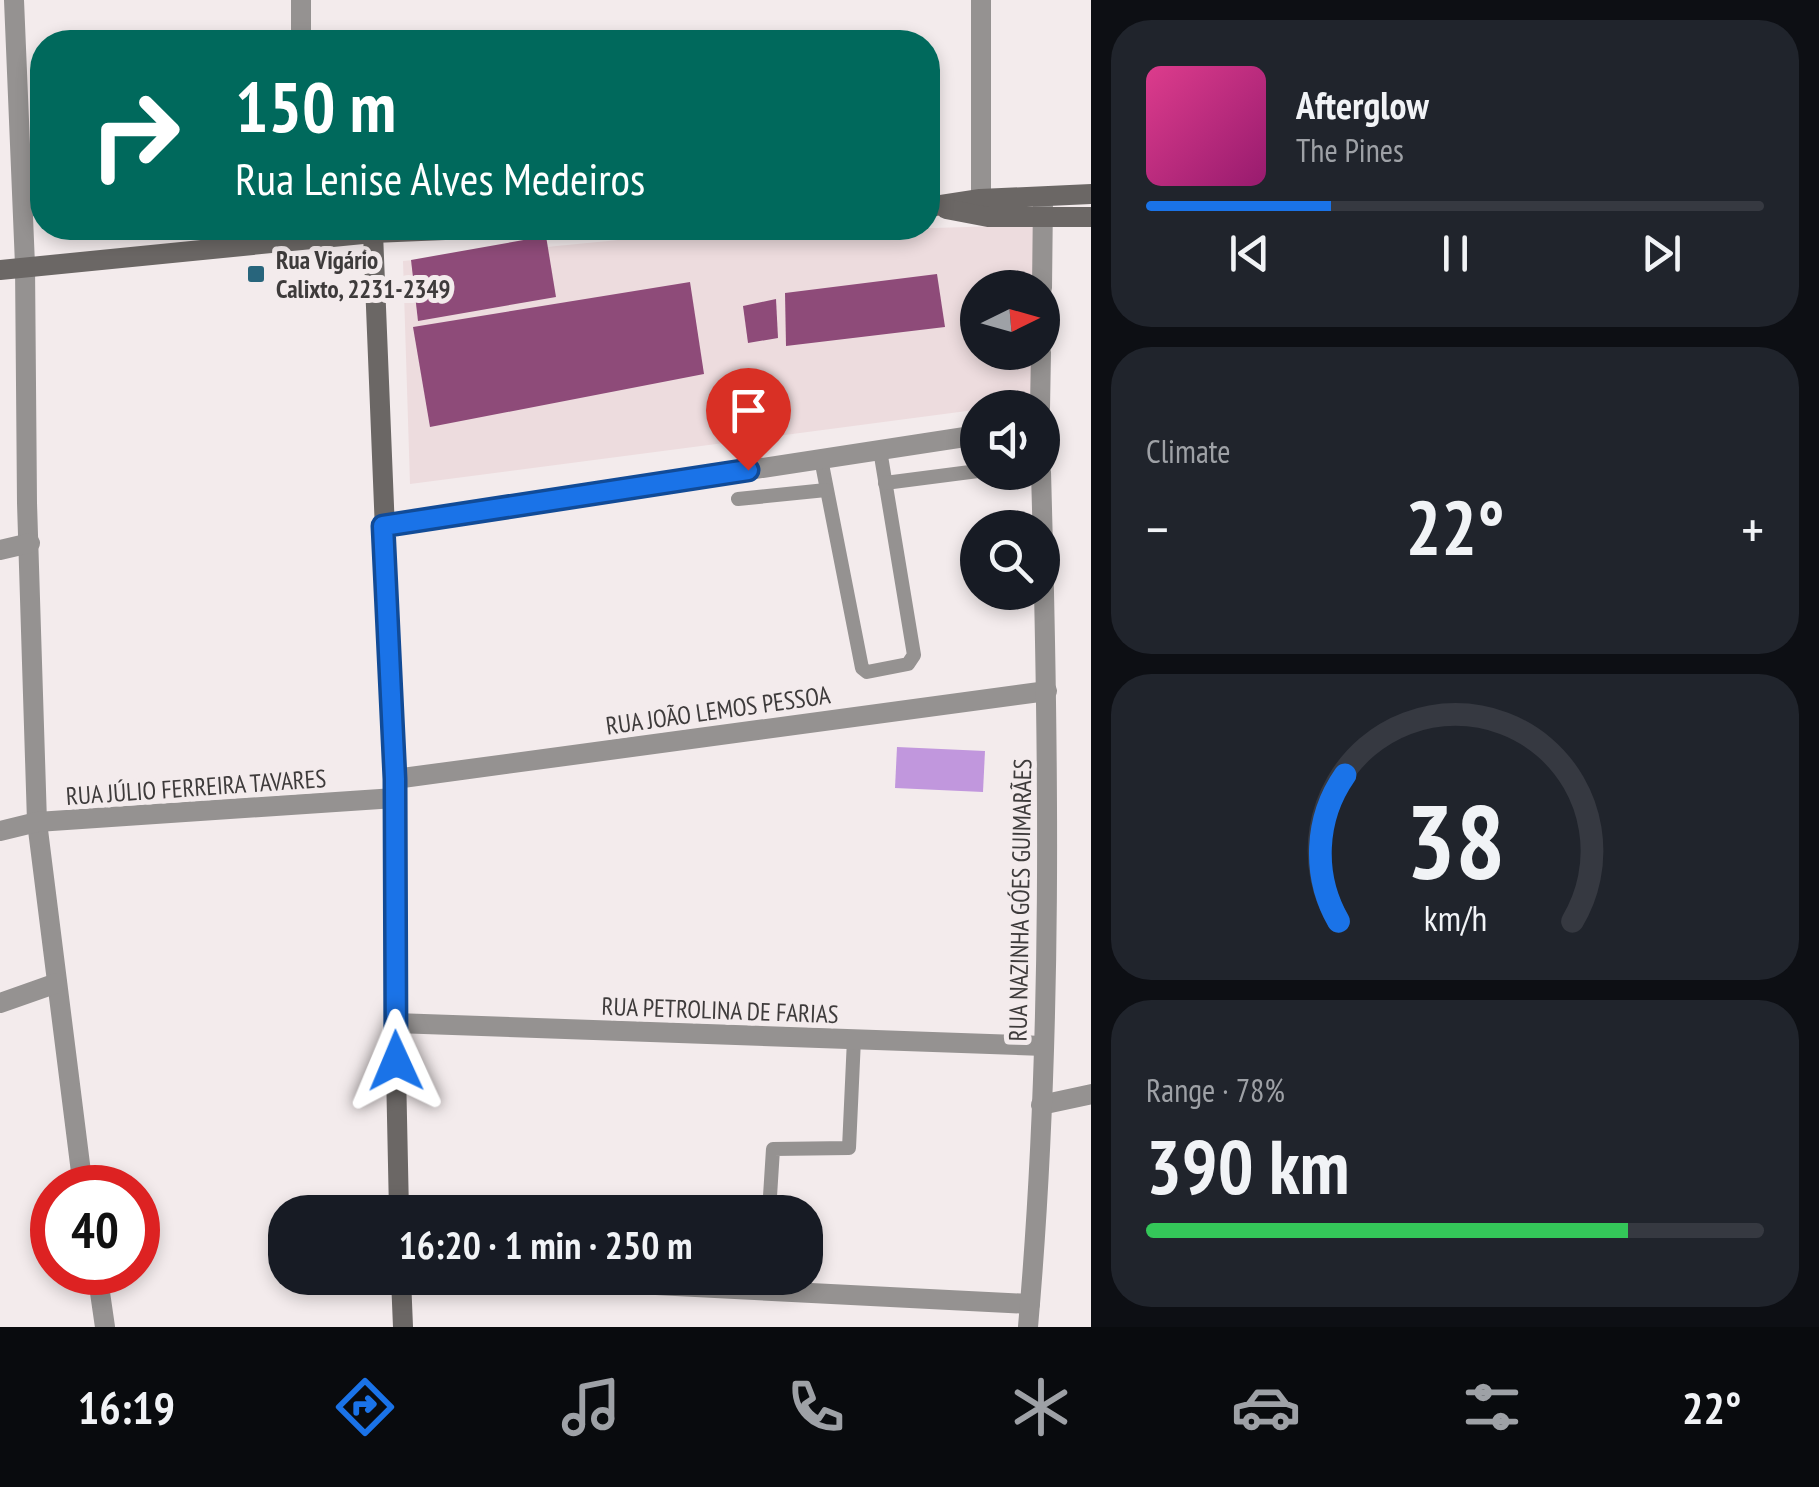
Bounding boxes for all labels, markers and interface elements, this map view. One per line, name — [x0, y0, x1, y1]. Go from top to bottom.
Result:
text: 150 m — [235, 61, 396, 151]
icon: right — [70, 70, 200, 200]
text: Afterglow — [1296, 80, 1429, 129]
text: The Pines — [1296, 129, 1404, 171]
text: Rua Lenise Alves Medeiros — [235, 149, 645, 207]
icon: previous — [1222, 226, 1277, 281]
icon: pause — [1428, 226, 1483, 281]
icon: next — [1634, 226, 1689, 281]
place label: Rua Vigário Calixto, 2231-2349 — [276, 244, 450, 305]
marker: Rua Vigário Calixto, 2231-2349 — [245, 263, 267, 285]
north arrow — [960, 270, 1060, 370]
map controls — [960, 270, 1060, 610]
pin — [706, 368, 791, 471]
icon: arrive — [721, 383, 776, 438]
button: sound — [960, 390, 1060, 490]
text: Climate — [1146, 430, 1230, 472]
text: 22° — [1405, 479, 1505, 576]
text: − — [1146, 493, 1169, 564]
text: + — [1741, 493, 1764, 564]
button: search — [960, 510, 1060, 610]
street label: RUA JOÃO LEMOS PESSOA — [604, 678, 832, 742]
street label: RUA NAZINHA GÓES GUIMARÃES — [1002, 758, 1038, 1042]
street label: RUA JÚLIO FERREIRA TAVARES — [65, 762, 327, 812]
text: 38 — [1405, 773, 1505, 908]
text: km/h — [1423, 895, 1487, 941]
street label: RUA PETROLINA DE FARIAS — [601, 990, 839, 1030]
position arrow — [344, 1009, 448, 1113]
text: Range · 78% — [1146, 1069, 1285, 1111]
text: 390 km — [1146, 1118, 1350, 1215]
speed limit sign: 40 — [30, 1165, 160, 1295]
text: 16:20 · 1 min · 250 m — [399, 1220, 692, 1269]
icon: directions — [330, 1372, 400, 1442]
icon: music — [556, 1372, 626, 1442]
icon: phone — [781, 1372, 851, 1442]
icon: climate — [1006, 1372, 1076, 1442]
icon: car — [1231, 1372, 1301, 1442]
icon: filters — [1457, 1372, 1527, 1442]
text: 16:19 — [78, 1378, 175, 1436]
text: 22° — [1682, 1378, 1741, 1436]

